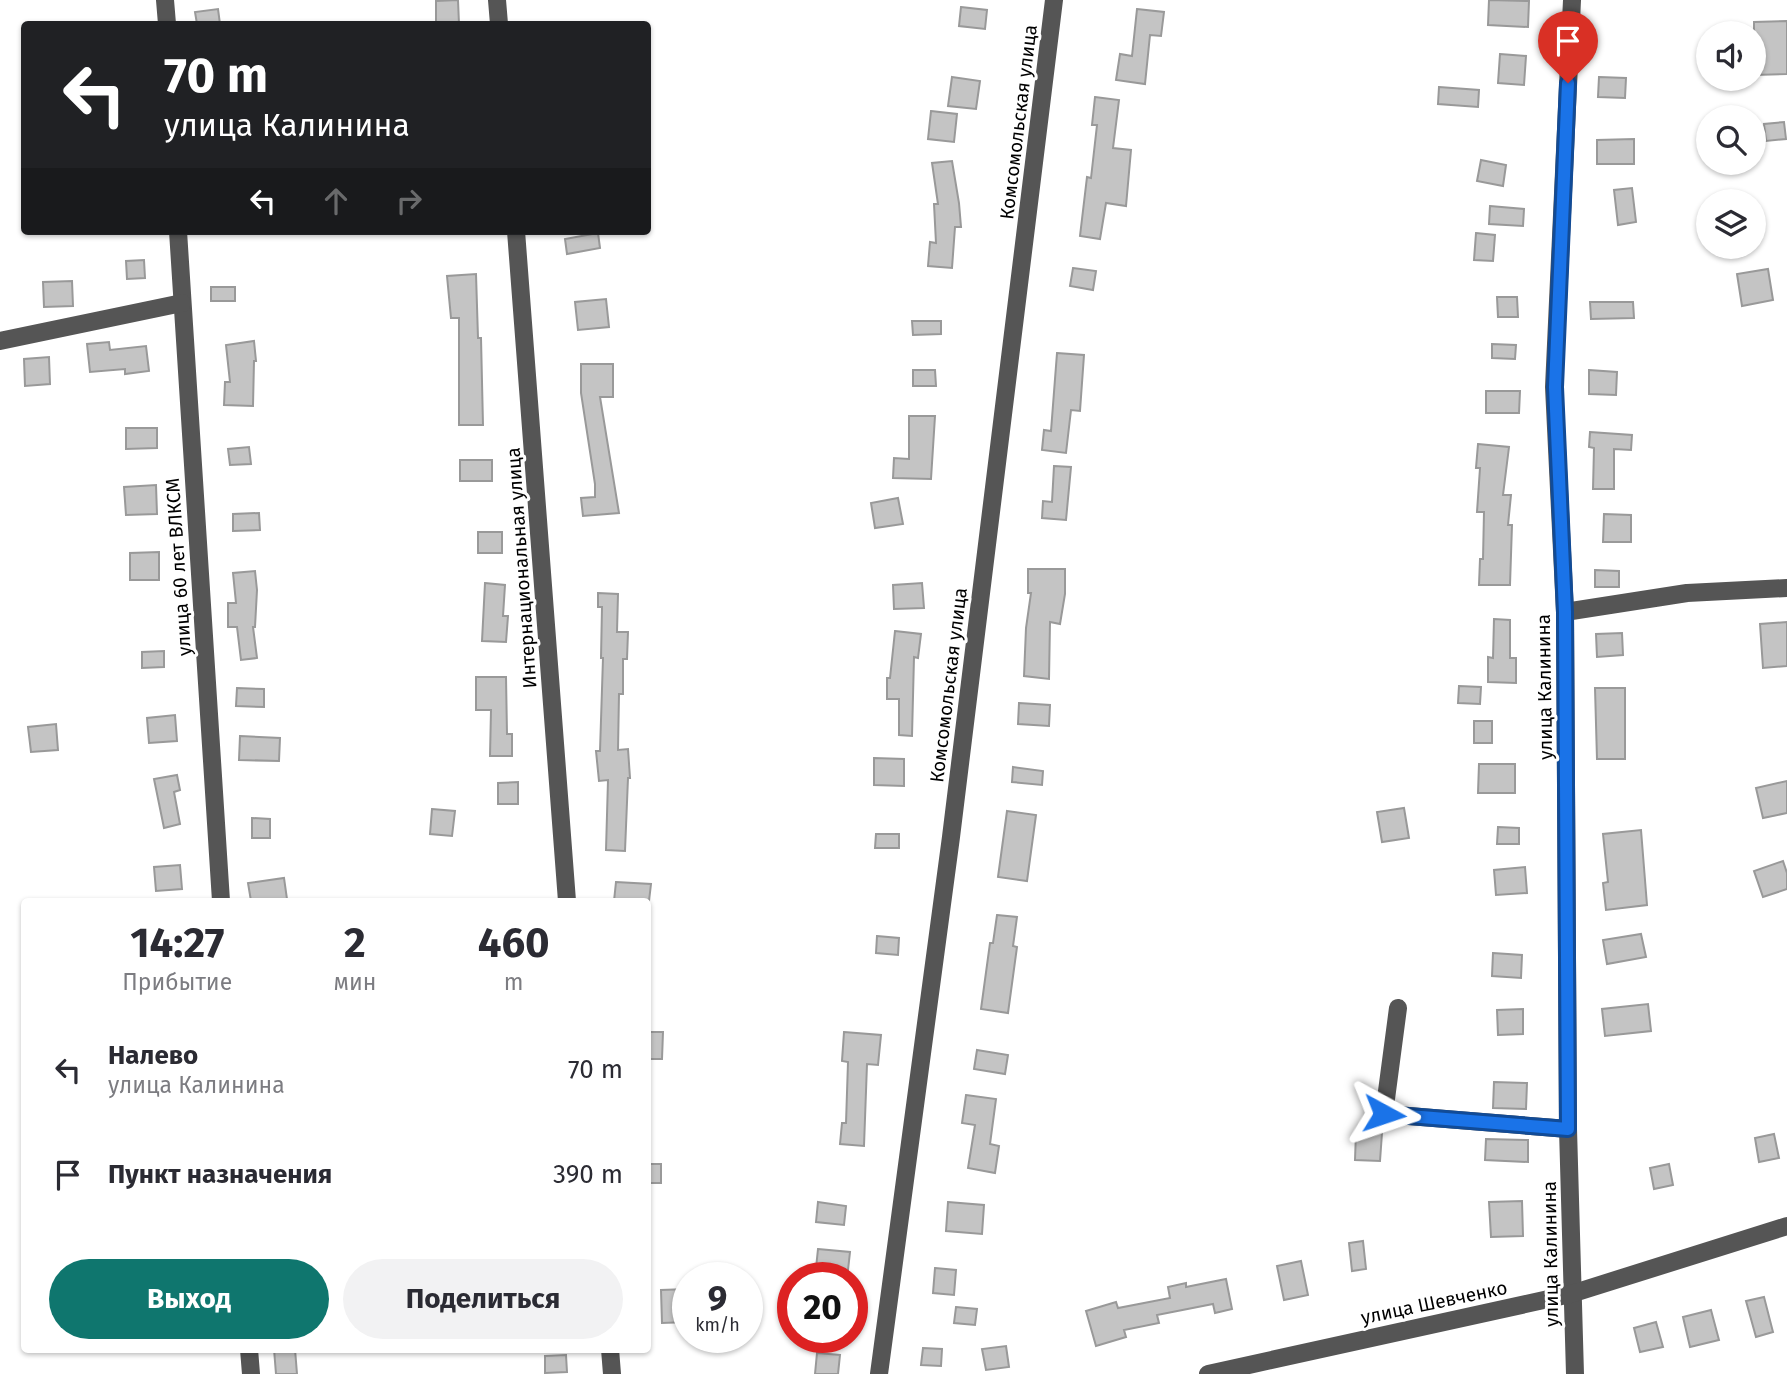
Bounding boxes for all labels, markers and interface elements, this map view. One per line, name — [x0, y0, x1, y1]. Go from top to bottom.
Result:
pin — [1538, 11, 1598, 83]
map controls — [1696, 21, 1766, 259]
button: sound — [1696, 21, 1766, 91]
icon: arrive — [1549, 22, 1587, 60]
street label: Комсомольская улица — [995, 23, 1042, 221]
text: 70 m — [164, 46, 268, 105]
icon: left — [49, 49, 140, 140]
button: search — [1696, 105, 1766, 175]
text: улица Калинина — [164, 106, 410, 144]
icon: left — [244, 182, 282, 220]
icon: ahead — [317, 182, 355, 220]
icon: right — [390, 182, 428, 220]
button: layers — [1696, 189, 1766, 259]
street label: Интернациональная улица — [502, 447, 541, 689]
street label: улица 60 лет ВЛКСМ — [161, 477, 196, 657]
street label: Комсомольская улица — [925, 586, 972, 784]
street label: улица Калинина — [1532, 614, 1557, 760]
text: 14:27 — [130, 918, 224, 968]
text: 2 — [344, 918, 366, 968]
text: 460 — [478, 918, 550, 968]
text: Прибытие — [122, 968, 232, 996]
text: мин — [334, 968, 376, 996]
text: m — [504, 968, 524, 996]
text: Налево — [108, 1040, 198, 1071]
icon: left — [49, 1051, 87, 1089]
text: 70 m — [568, 1054, 623, 1085]
text: улица Калинина — [108, 1071, 285, 1099]
position arrow — [1347, 1077, 1421, 1151]
icon: arrive — [49, 1156, 87, 1194]
text: Пункт назначения — [108, 1159, 332, 1190]
text: 390 m — [553, 1159, 623, 1190]
street label: улица Калинина — [1538, 1181, 1563, 1327]
button: Выход — [49, 1259, 329, 1339]
button: Поделиться — [343, 1259, 623, 1339]
speed limit sign: 20 — [777, 1262, 868, 1353]
street label: улица Шевченко — [1359, 1276, 1509, 1329]
text: 9 — [708, 1277, 727, 1319]
text: km/h — [695, 1314, 740, 1336]

